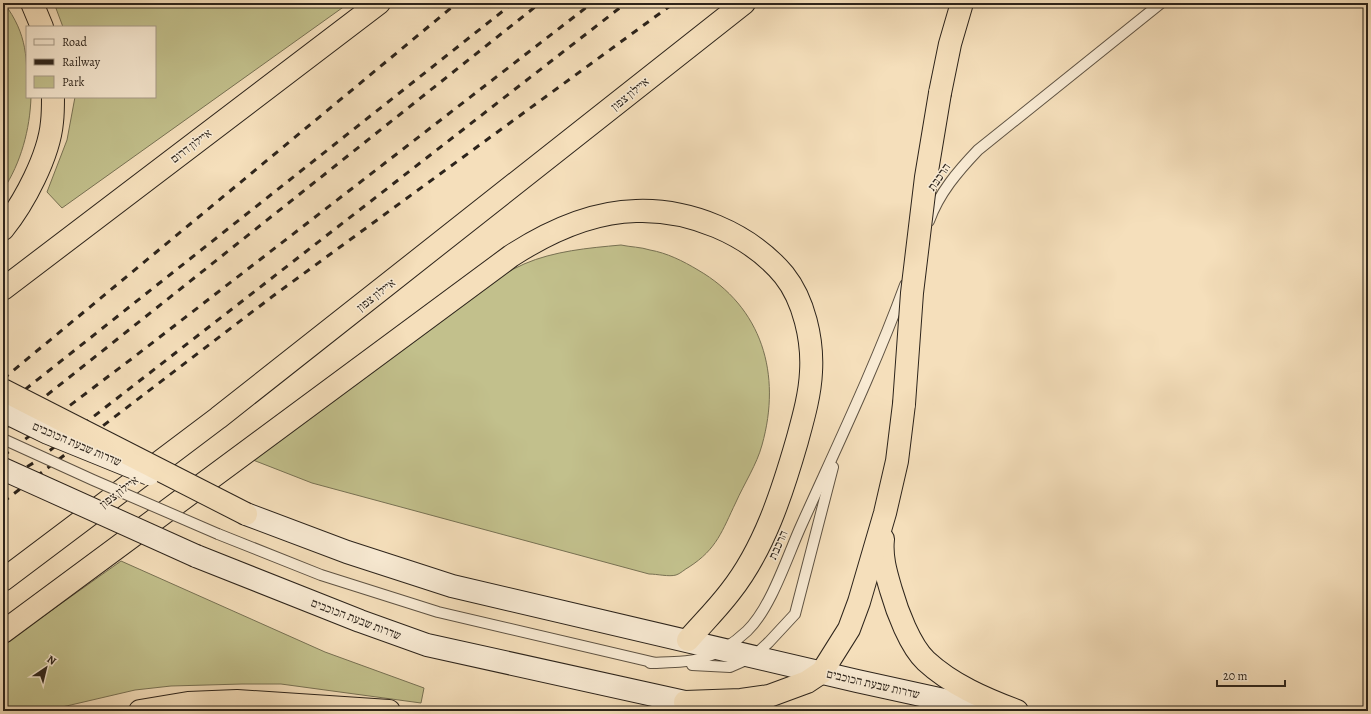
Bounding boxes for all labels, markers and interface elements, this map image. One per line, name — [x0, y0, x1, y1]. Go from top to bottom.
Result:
legend — [26, 26, 156, 98]
text: Road — [62, 34, 88, 50]
text: Railway — [62, 54, 101, 70]
text: Park — [62, 74, 85, 90]
street label: איילון צפון — [608, 74, 652, 114]
street label: איילון דרום — [167, 125, 215, 167]
street label: הרכבת — [924, 160, 954, 194]
street label: איילון צפון — [353, 275, 399, 315]
street label: שדרות שבעת הכוכבים — [30, 418, 124, 470]
street label: איילון צפון — [96, 472, 142, 512]
street label: הרכבת — [765, 528, 791, 562]
street label: שדרות שבעת הכוכבים — [309, 594, 403, 644]
north arrow — [26, 648, 66, 688]
text: N — [44, 652, 59, 669]
scale bar — [1217, 662, 1285, 688]
street label: שדרות שבעת הכוכבים — [825, 665, 921, 703]
text: 20 m — [1223, 668, 1247, 684]

